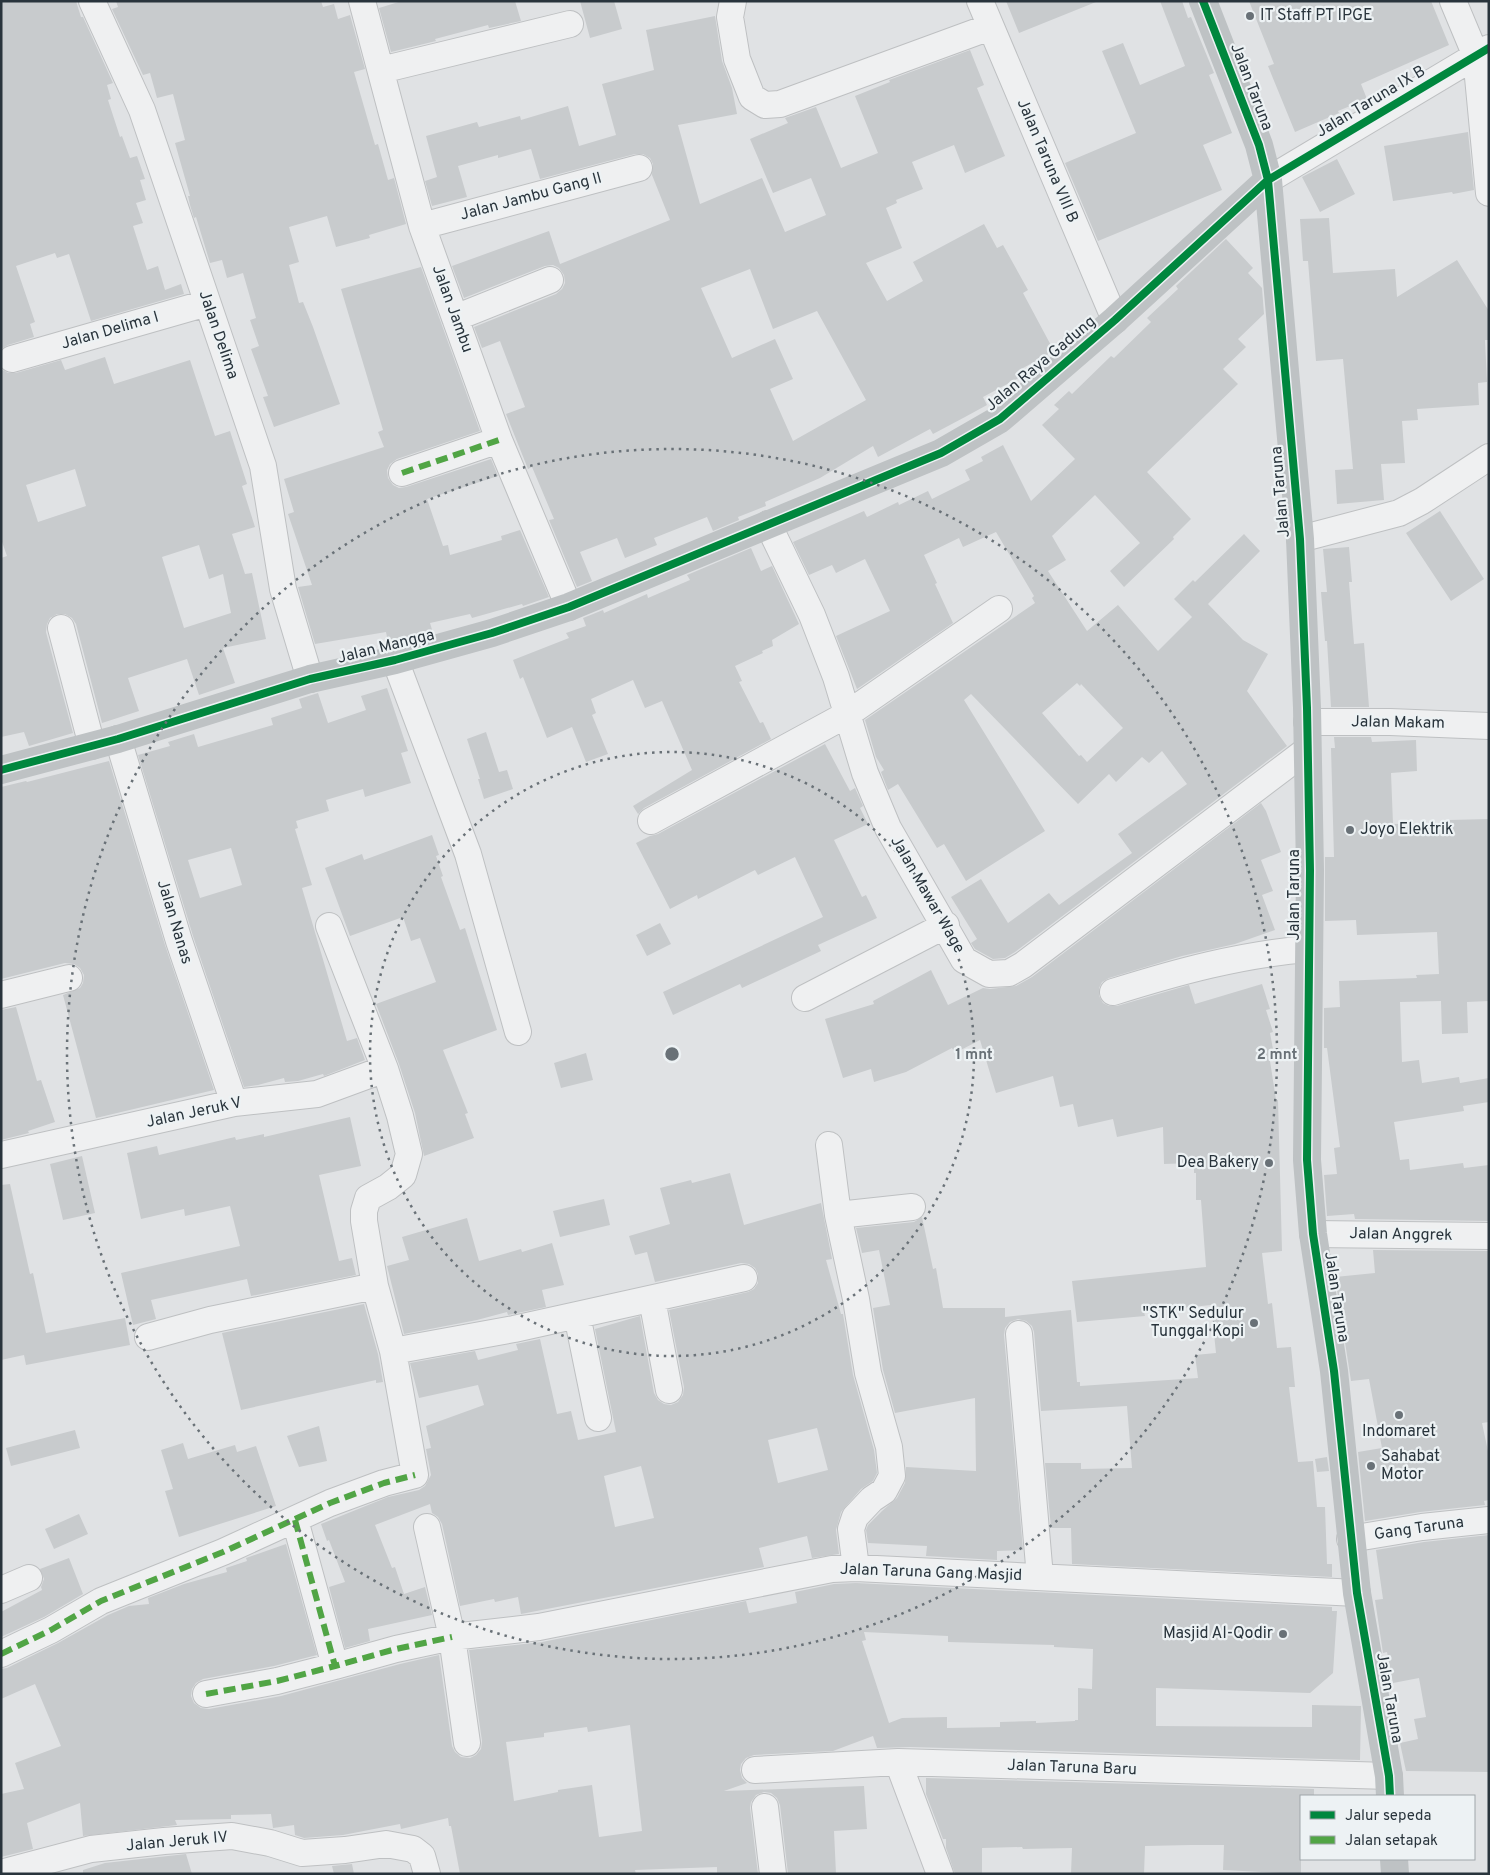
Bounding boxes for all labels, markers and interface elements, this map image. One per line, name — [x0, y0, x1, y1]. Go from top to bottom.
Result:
place label: IT Staff PT IPGE — [1260, 6, 1372, 26]
marker: IT Staff PT IPGE — [1244, 10, 1256, 22]
street label: Jalan Taruna — [1225, 41, 1277, 133]
street label: Jalan Taruna IX B — [1313, 62, 1429, 142]
street label: Jalan Taruna VIII B — [1012, 96, 1082, 226]
street label: Jalan Jambu Gang II — [458, 168, 604, 226]
street label: Jalan Jambu — [427, 263, 477, 355]
street label: Jalan Delima — [194, 288, 242, 382]
street label: Jalan Delima I — [59, 308, 161, 354]
street label: Jalan Raya Gadung — [982, 312, 1100, 416]
street label: Jalan Taruna — [1267, 445, 1295, 539]
street label: Jalan Mangga — [335, 625, 437, 669]
street label: Jalan Makam — [1351, 712, 1445, 734]
place label: Joyo Elektrik — [1360, 820, 1454, 840]
marker: Joyo Elektrik — [1344, 824, 1356, 836]
street label: Jalan Mawar Wage — [885, 833, 969, 957]
street label: Jalan Taruna — [1285, 849, 1305, 941]
street label: Jalan Nanas — [152, 877, 196, 967]
centre of rings — [663, 1045, 681, 1063]
text: 1 mnt — [955, 1046, 993, 1065]
text: 2 mnt — [1257, 1046, 1297, 1065]
street label: Jalan Jeruk V — [144, 1093, 244, 1133]
place label: Dea Bakery — [1177, 1153, 1259, 1173]
marker: Dea Bakery — [1263, 1157, 1275, 1169]
street label: Jalan Anggrek — [1349, 1224, 1453, 1246]
street label: Jalan Taruna — [1319, 1250, 1353, 1344]
place label: "STK" Sedulur Tunggal Kopi — [1143, 1304, 1244, 1342]
marker: "STK" Sedulur Tunggal Kopi — [1248, 1317, 1260, 1329]
marker: Indomaret — [1393, 1409, 1405, 1421]
place label: Indomaret — [1362, 1422, 1436, 1442]
place label: Sahabat Motor — [1381, 1447, 1440, 1485]
marker: Sahabat Motor — [1365, 1460, 1377, 1472]
street label: Gang Taruna — [1373, 1513, 1465, 1545]
street label: Jalan Taruna Gang Masjid — [839, 1560, 1023, 1586]
place label: Masjid Al-Qodir — [1163, 1624, 1273, 1644]
marker: Masjid Al-Qodir — [1277, 1628, 1289, 1640]
street label: Jalan Taruna — [1371, 1651, 1407, 1745]
street label: Jalan Taruna Baru — [1007, 1756, 1137, 1780]
legend — [1300, 1795, 1475, 1860]
text: Jalur sepeda — [1345, 1807, 1431, 1826]
street label: Jalan Jeruk IV — [125, 1828, 229, 1856]
text: Jalan setapak — [1345, 1832, 1438, 1851]

